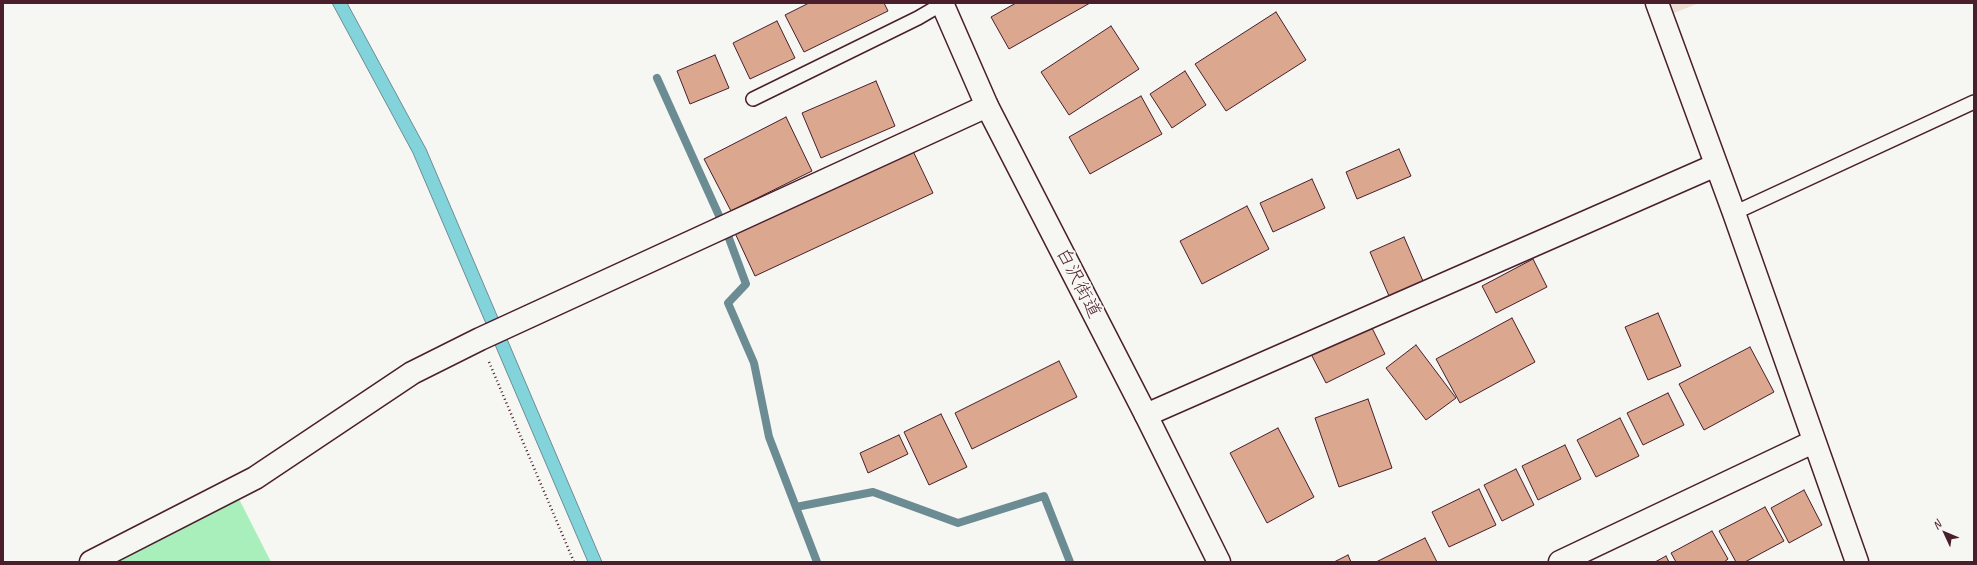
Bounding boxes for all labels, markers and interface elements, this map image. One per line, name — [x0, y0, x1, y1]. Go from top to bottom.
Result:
street label: 白沢街道 — [1051, 244, 1105, 322]
north arrow — [1925, 513, 1965, 553]
text: N — [1929, 517, 1944, 532]

